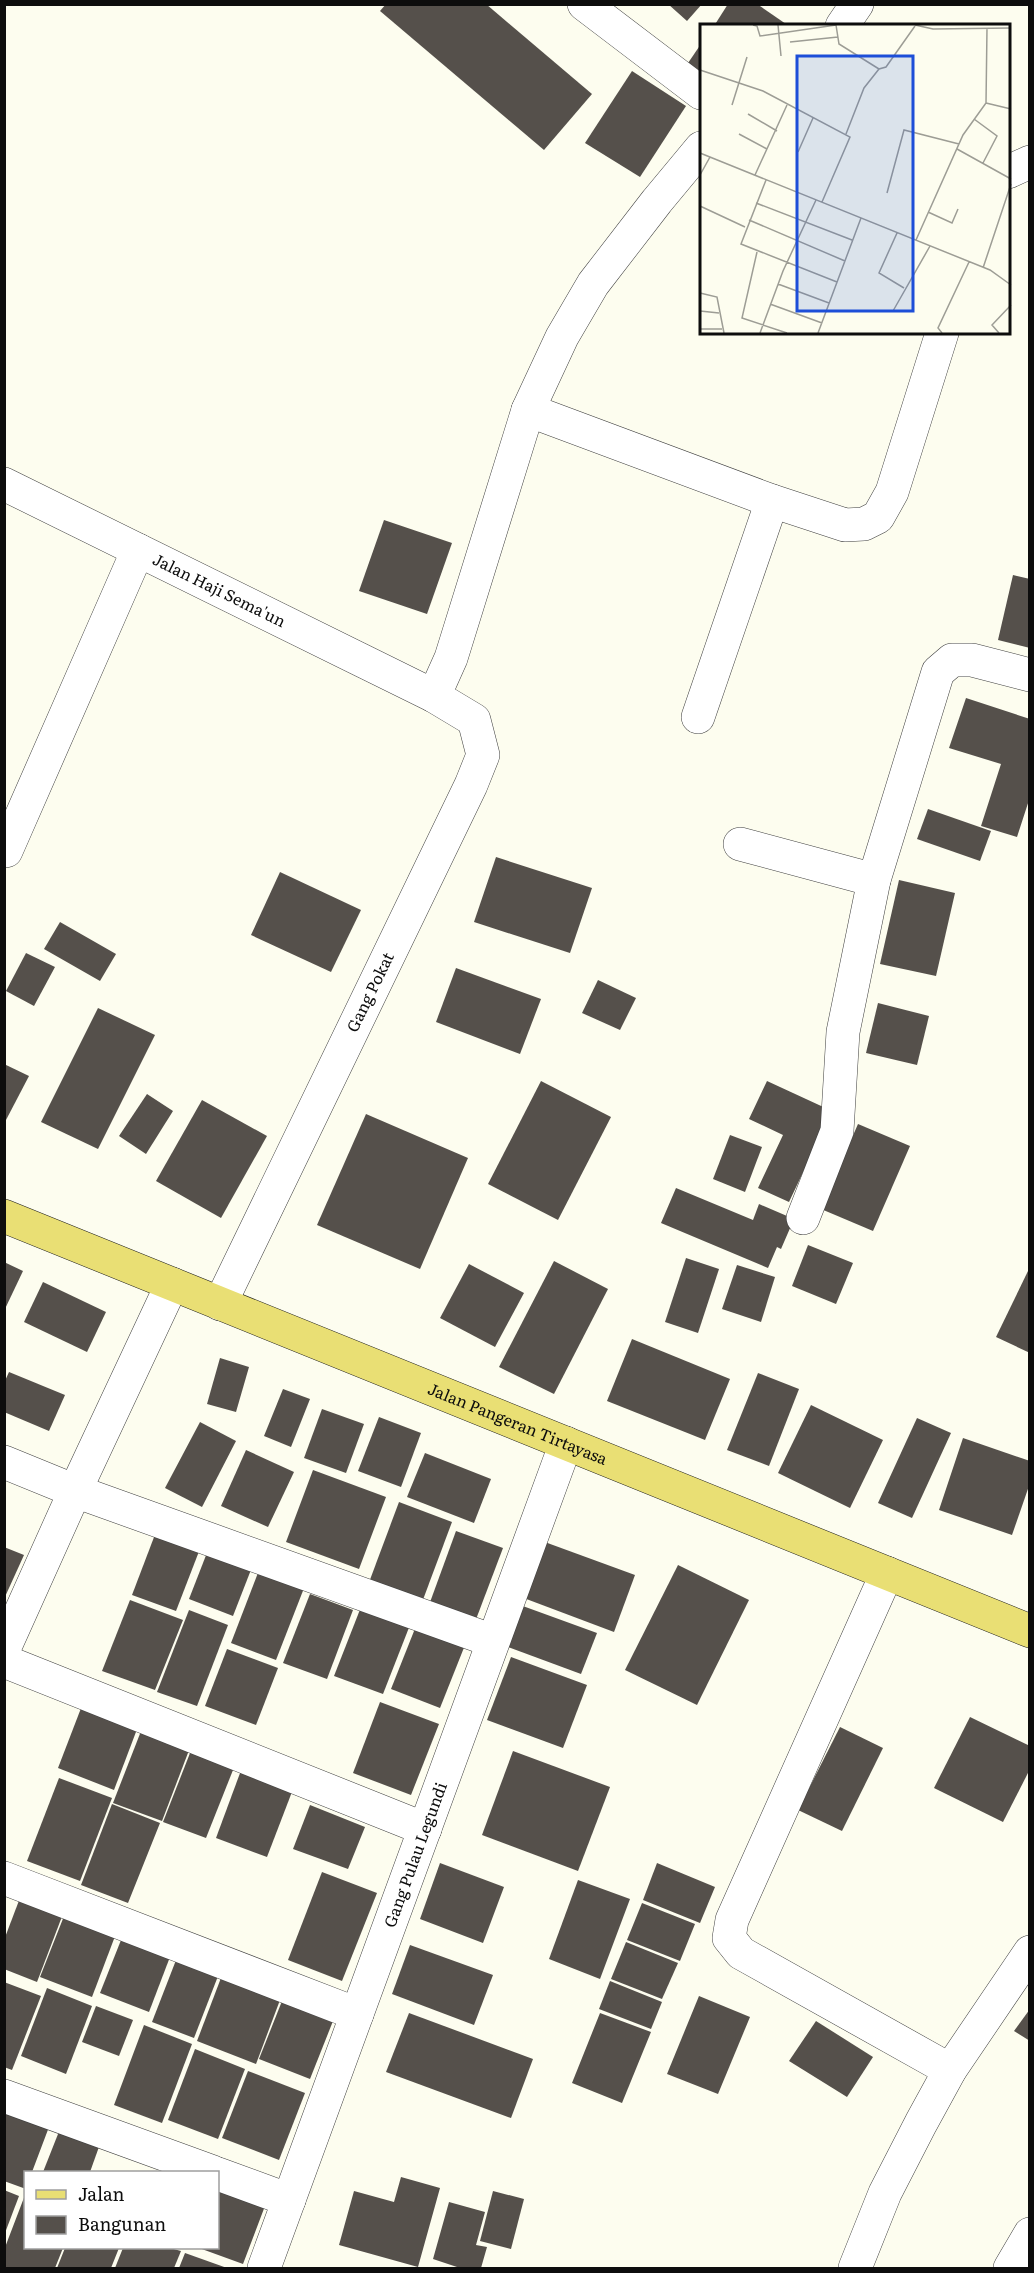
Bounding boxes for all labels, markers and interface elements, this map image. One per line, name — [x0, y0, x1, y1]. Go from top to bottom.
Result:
inset map — [700, 24, 1010, 334]
street label: Jalan Haji Sema'un — [149, 546, 291, 632]
street label: Gang Pokat — [339, 947, 399, 1036]
street label: Jalan Pangeran Tirtayasa — [425, 1376, 612, 1470]
street label: Gang Pulau Legundi — [377, 1778, 452, 1931]
legend — [24, 2171, 219, 2249]
text: Jalan — [78, 2180, 125, 2207]
text: Bangunan — [78, 2210, 166, 2237]

